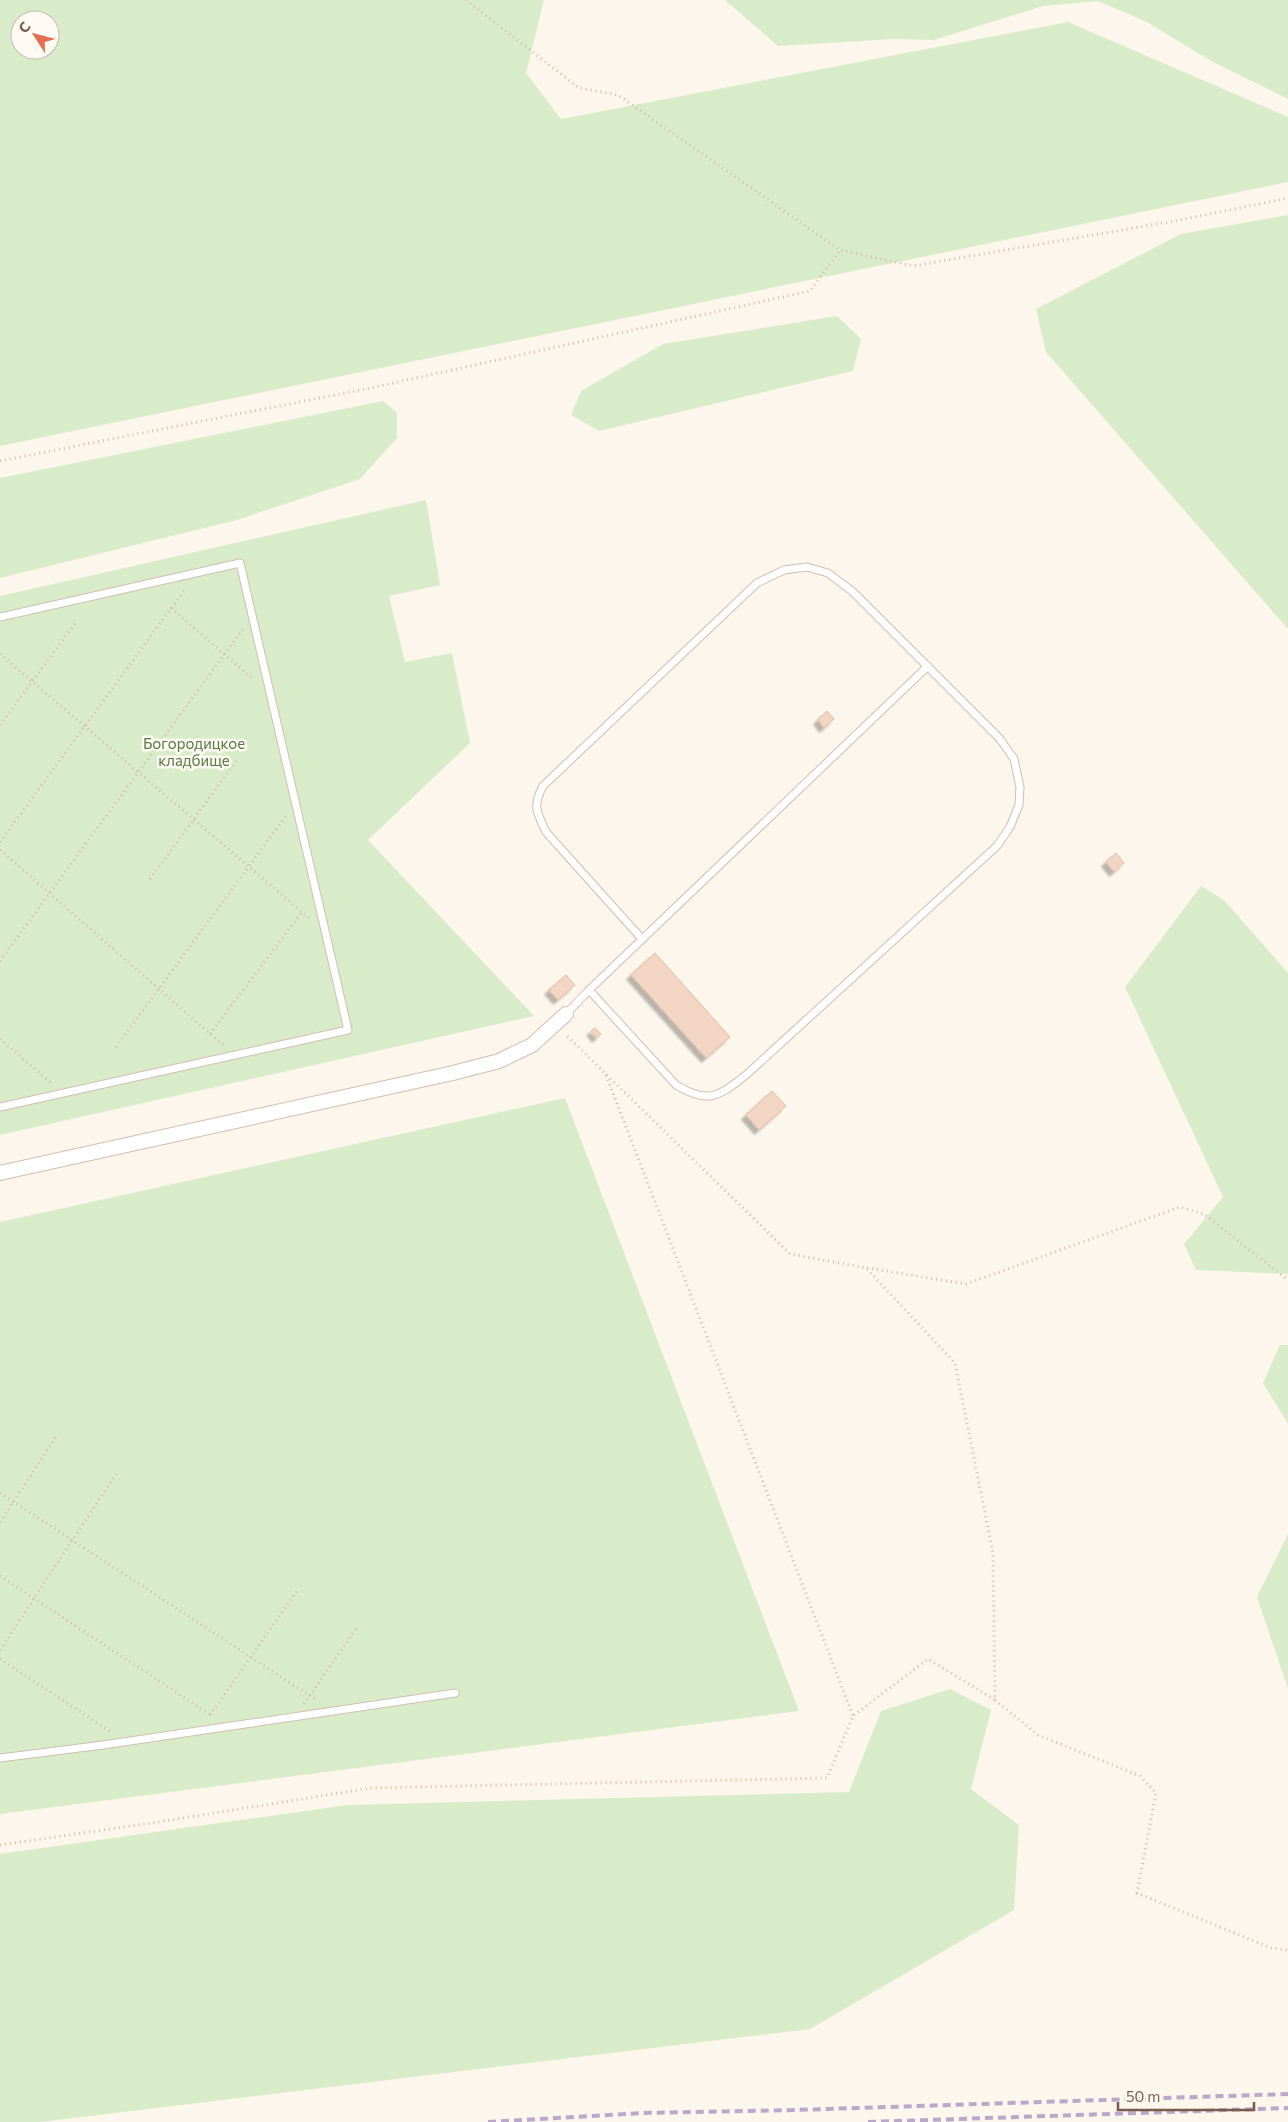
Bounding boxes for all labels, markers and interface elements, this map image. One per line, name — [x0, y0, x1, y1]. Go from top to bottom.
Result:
north arrow — [10, 10, 60, 60]
text: С — [14, 18, 34, 36]
park label: Богородицкое кладбище — [143, 734, 245, 769]
scale bar — [1118, 2080, 1254, 2112]
text: 50 m — [1126, 2087, 1160, 2105]

